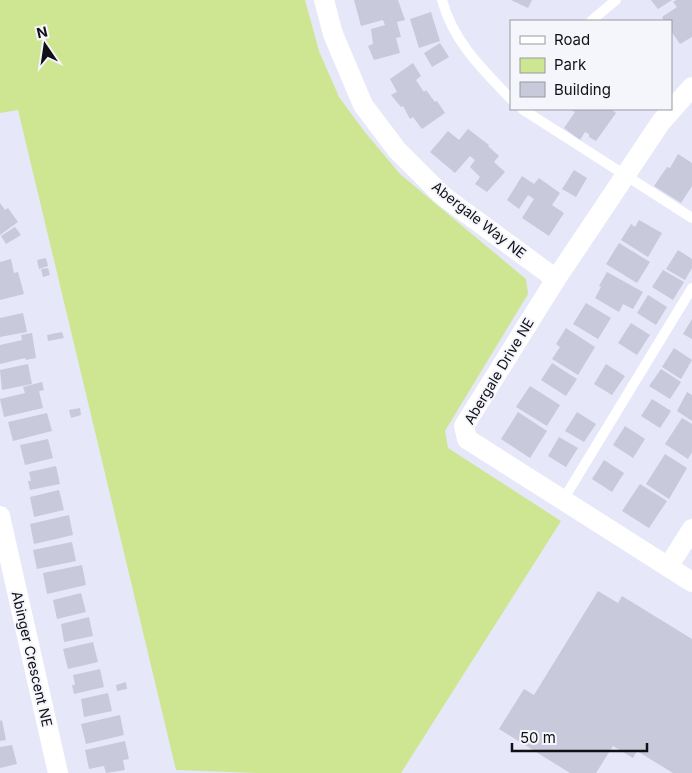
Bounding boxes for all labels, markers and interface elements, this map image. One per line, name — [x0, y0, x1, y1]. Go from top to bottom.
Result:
north arrow — [20, 20, 70, 70]
legend — [510, 20, 672, 110]
text: N — [35, 22, 49, 41]
text: Road — [554, 30, 590, 49]
text: Park — [554, 55, 587, 74]
text: Building — [554, 80, 611, 99]
street label: Abergale Way NE — [429, 178, 530, 262]
street label: Abergale Drive NE — [460, 314, 537, 427]
street label: Abinger Crescent NE — [9, 589, 56, 728]
scale bar — [512, 720, 647, 752]
text: 50 m — [520, 728, 556, 747]

